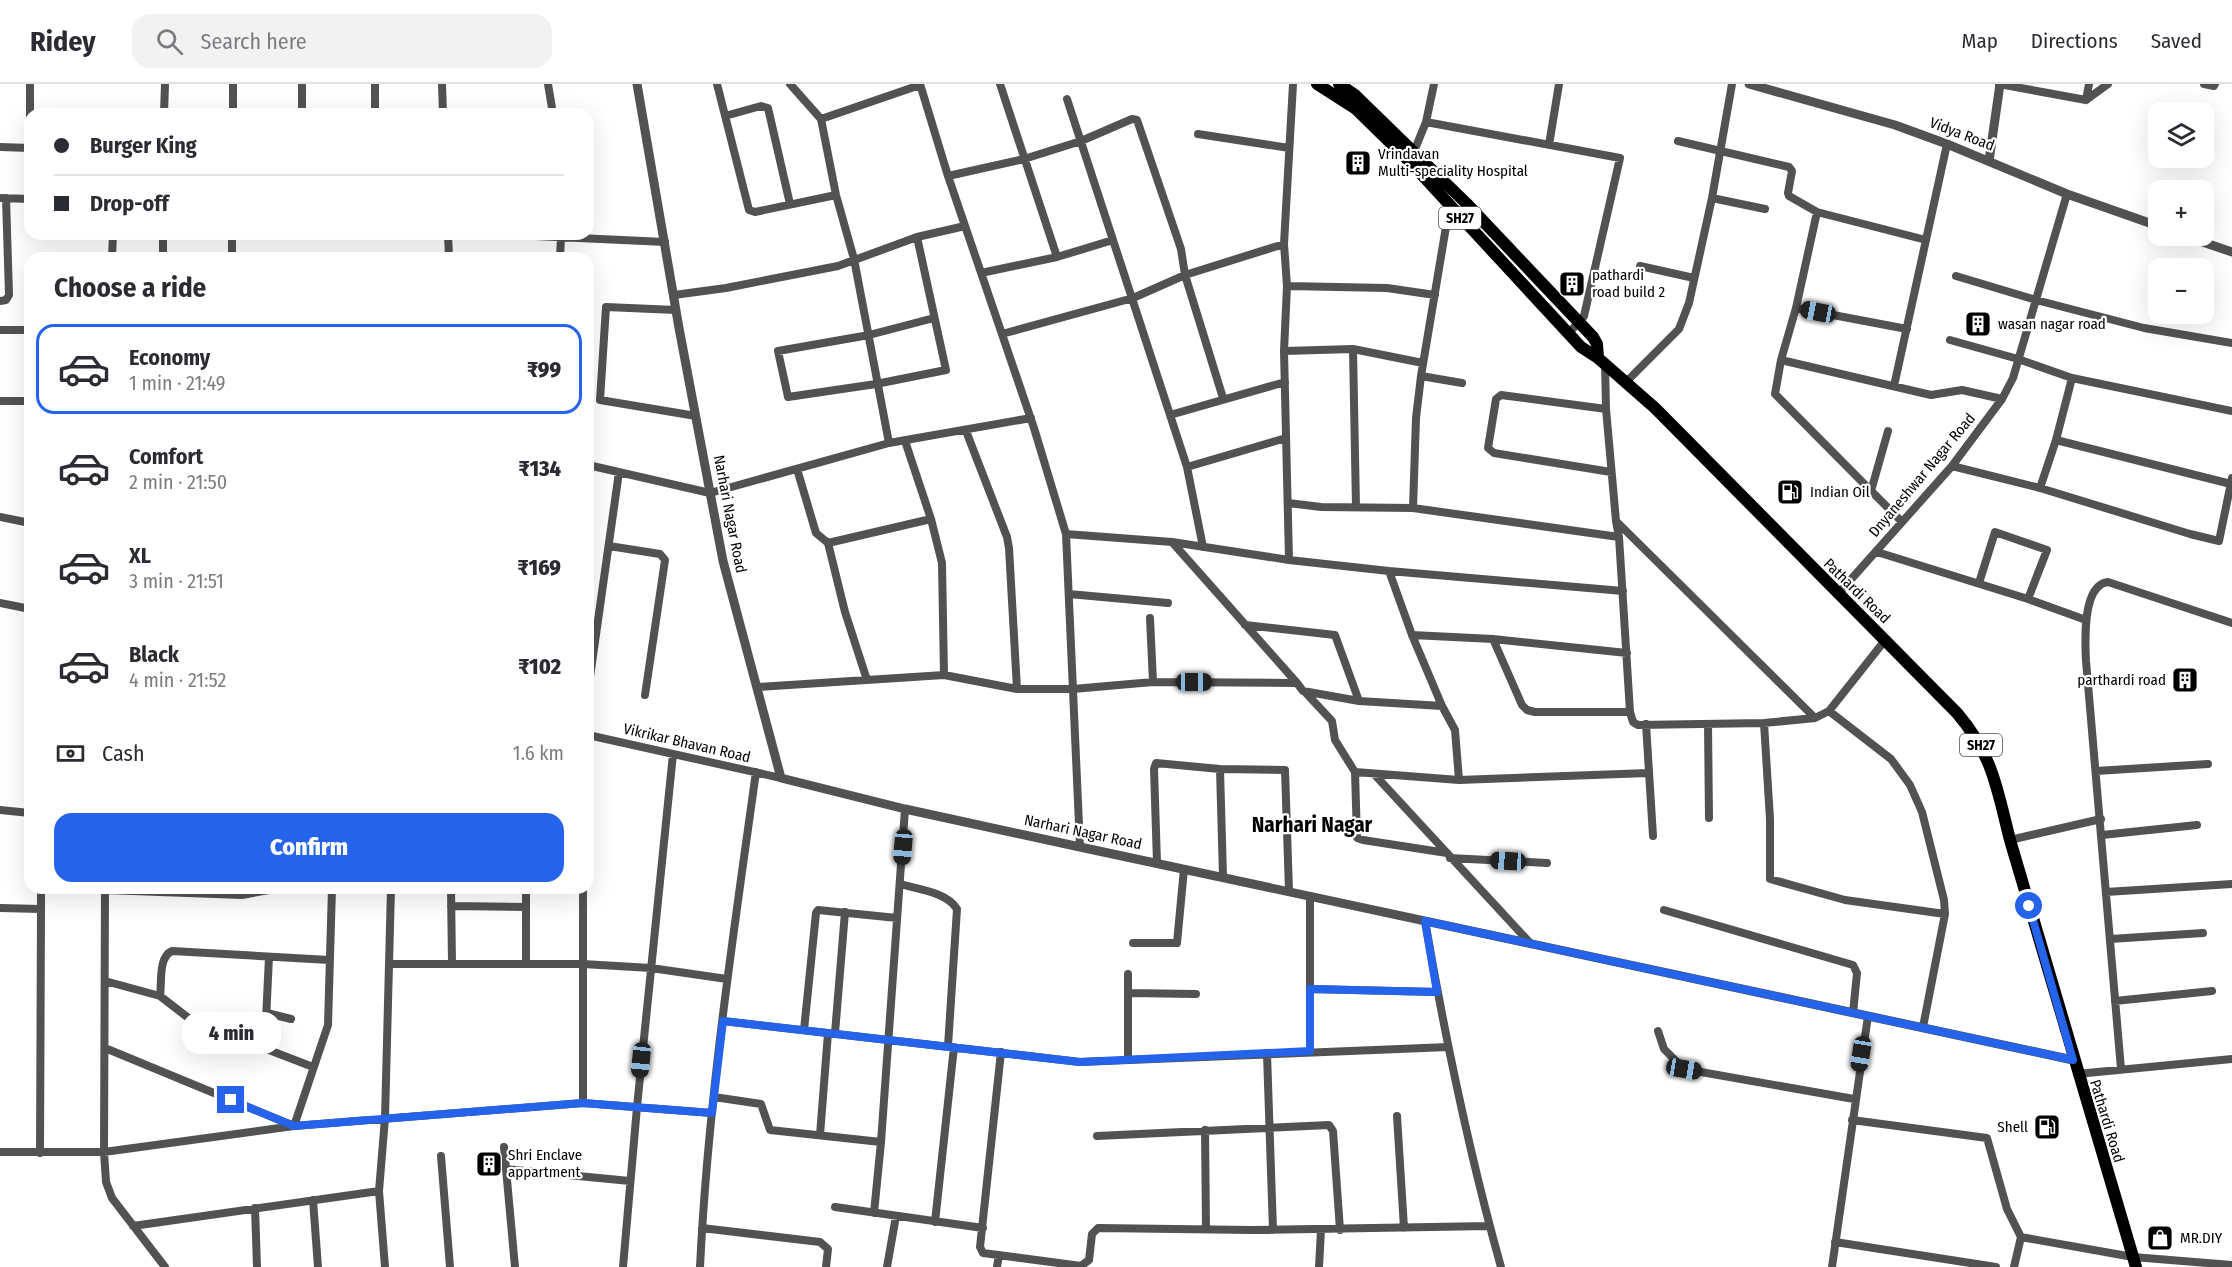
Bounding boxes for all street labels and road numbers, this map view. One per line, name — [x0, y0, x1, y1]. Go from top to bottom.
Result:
street label: Vidya Road — [1927, 113, 1997, 155]
road number: SH27 — [1439, 207, 1481, 229]
street label: Dnyaneshwar Nagar Road — [1865, 409, 1979, 541]
street label: Narhari Nagar Road — [710, 454, 750, 574]
street label: Pathardi Road — [1820, 555, 1894, 627]
street label: Vikrikar Bhavan Road — [622, 720, 752, 766]
road number: SH27 — [1960, 734, 2002, 756]
street label: Narhari Nagar Road — [1023, 811, 1143, 853]
street label: Pathardi Road — [2086, 1077, 2128, 1165]

